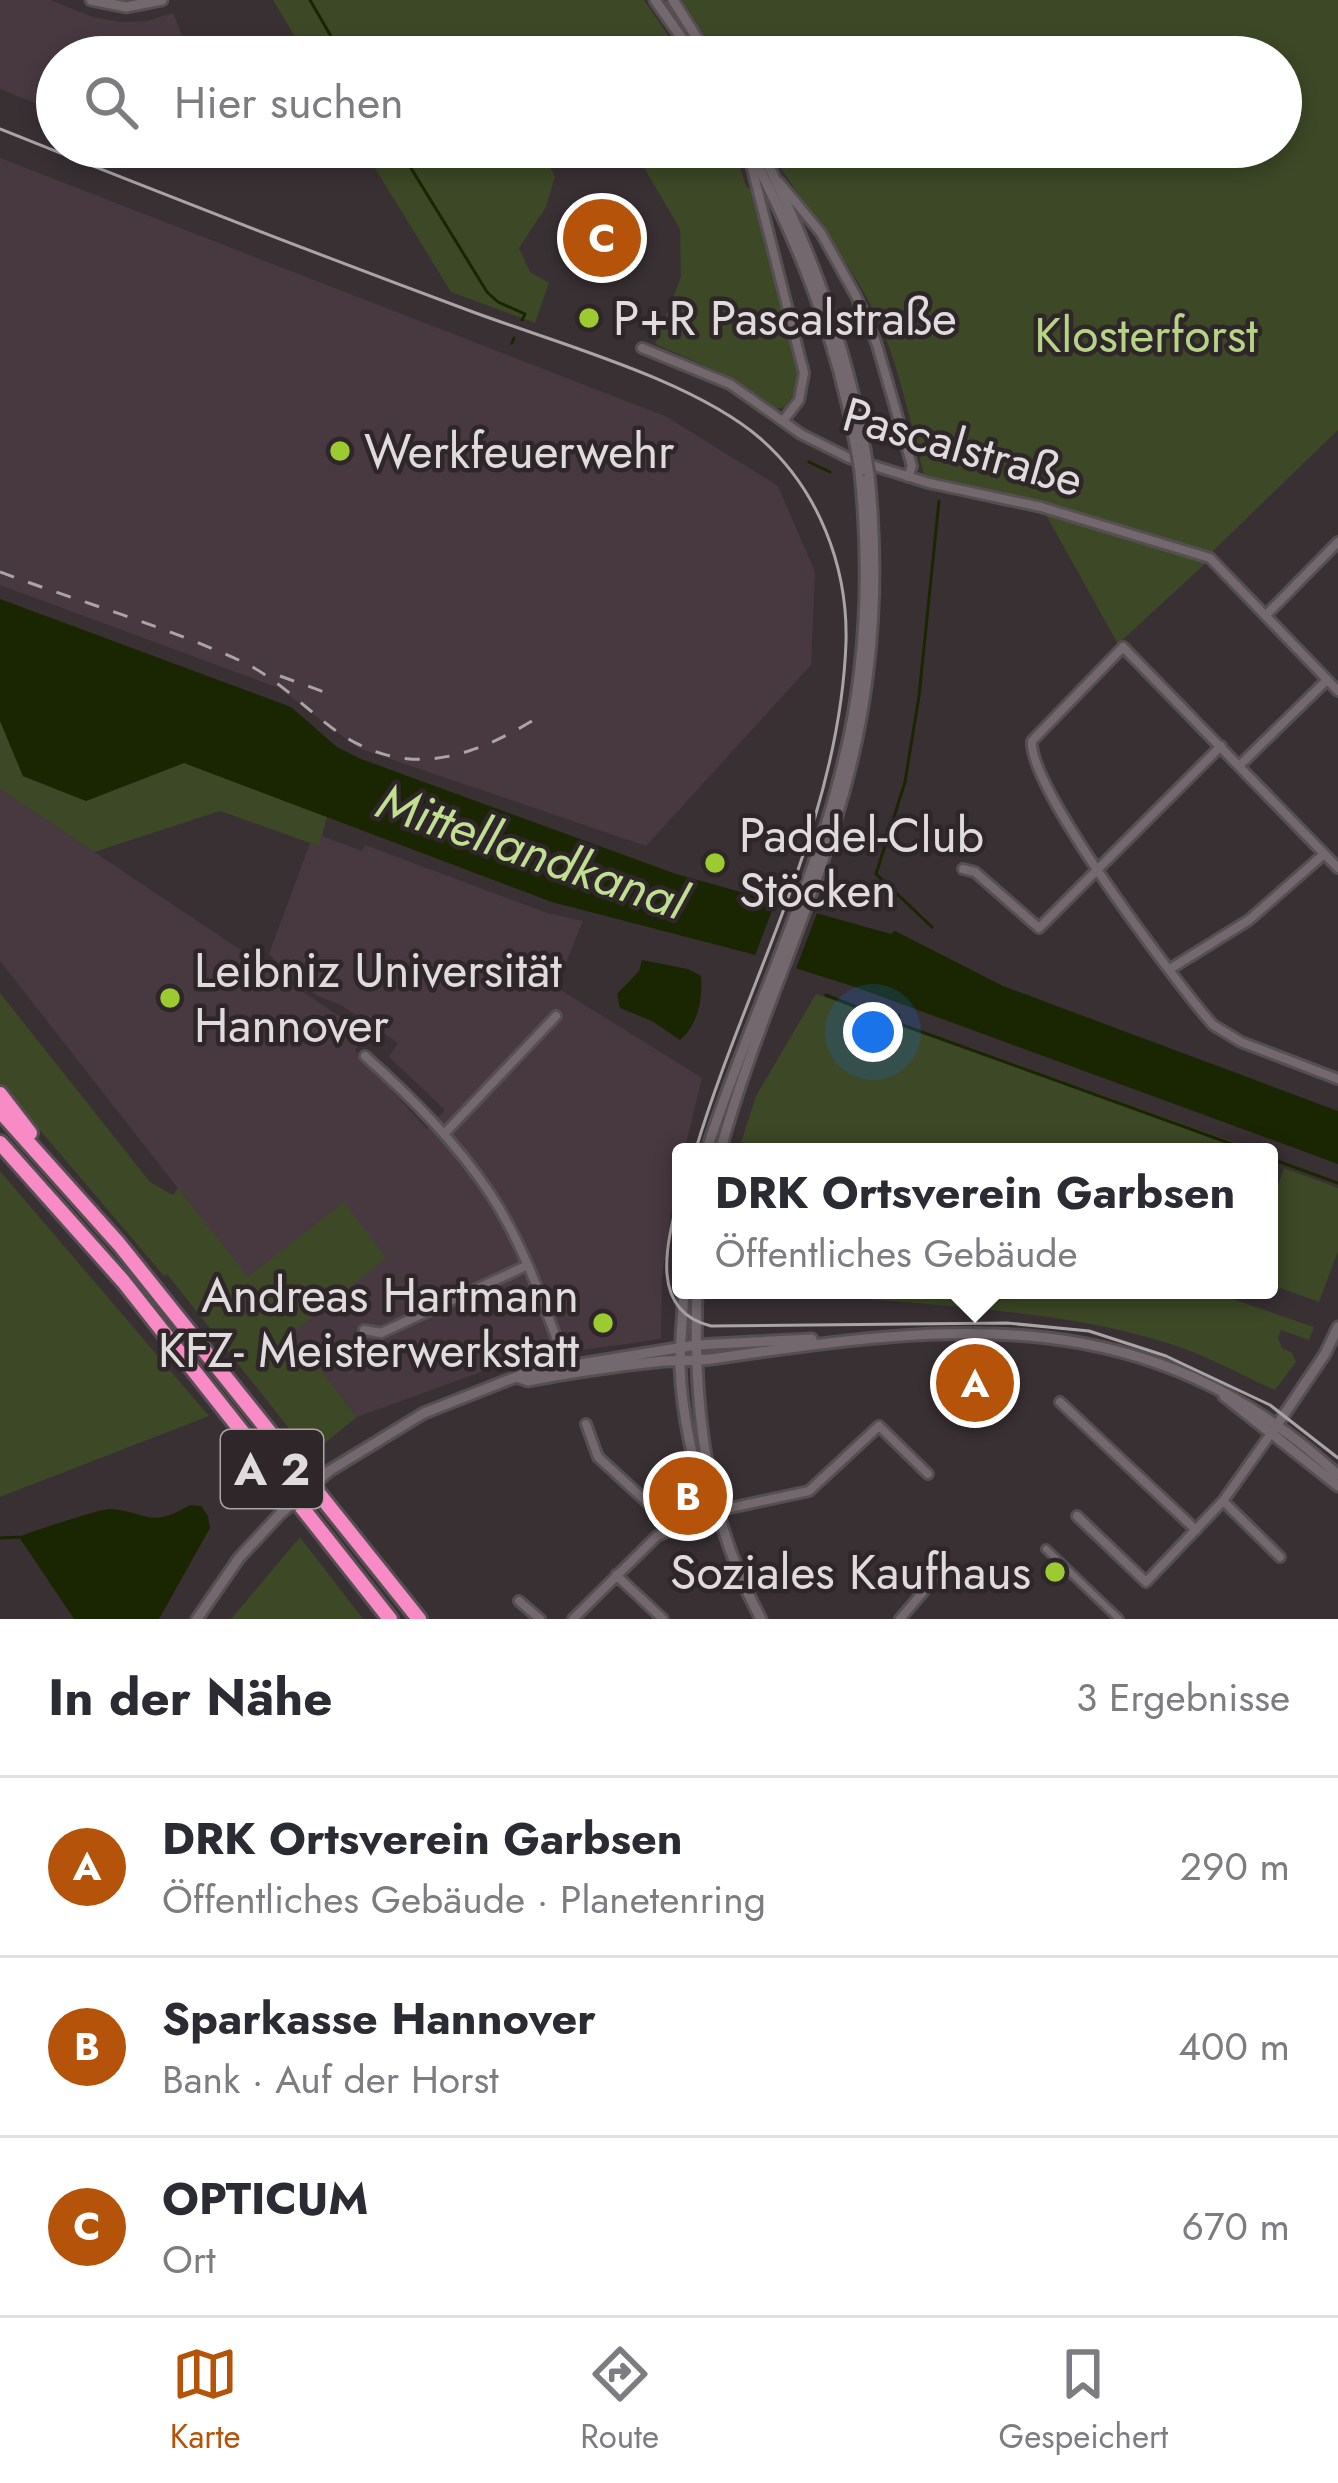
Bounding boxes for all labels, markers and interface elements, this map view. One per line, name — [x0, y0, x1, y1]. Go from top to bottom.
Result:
search box — [36, 36, 1302, 168]
icon: search — [78, 69, 144, 135]
text: Hier suchen — [174, 70, 404, 135]
pin: C — [563, 193, 641, 283]
place label: P+R Pascalstraße — [613, 284, 957, 353]
park label: Klosterforst — [1034, 301, 1258, 370]
marker: P+R Pascalstraße — [576, 305, 602, 331]
street label: Pascalstraße — [835, 380, 1091, 514]
place label: Werkfeuerwehr — [364, 417, 675, 486]
marker: Werkfeuerwehr — [327, 438, 353, 464]
water label: Mittellandkanal — [367, 763, 699, 939]
place label: Paddel-Club Stöcken — [739, 801, 984, 925]
marker: Paddel-Club Stöcken — [702, 850, 728, 876]
place label: Leibniz Universität Hannover — [194, 936, 562, 1060]
marker: Leibniz Universität Hannover — [157, 985, 183, 1011]
your location — [843, 1002, 903, 1062]
popup — [672, 1143, 1278, 1299]
text: DRK Ortsverein Garbsen — [715, 1160, 1235, 1225]
text: Öffentliches Gebäude — [715, 1225, 1078, 1282]
place label: Andreas Hartmann KFZ- Meisterwerkstatt — [158, 1261, 579, 1385]
marker: Andreas Hartmann KFZ- Meisterwerkstatt — [590, 1310, 616, 1336]
pin: A — [936, 1338, 1014, 1428]
road number: A 2 — [221, 1430, 323, 1508]
pin: B — [649, 1451, 727, 1541]
place label: Soziales Kaufhaus — [670, 1538, 1031, 1607]
marker: Soziales Kaufhaus — [1042, 1559, 1068, 1585]
text: In der Nähe — [48, 1660, 332, 1734]
text: 3 Ergebnisse — [1076, 1669, 1290, 1726]
text: DRK Ortsverein Garbsen — [162, 1806, 683, 1871]
text: A — [73, 1838, 101, 1895]
text: 290 m — [1180, 1838, 1290, 1895]
text: Öffentliches Gebäude · Planetenring — [162, 1871, 766, 1928]
text: Sparkasse Hannover — [162, 1986, 596, 2051]
text: B — [74, 2018, 100, 2075]
text: 400 m — [1178, 2018, 1290, 2075]
text: Bank · Auf der Horst — [162, 2051, 499, 2108]
text: OPTICUM — [162, 2166, 368, 2231]
text: C — [73, 2198, 101, 2255]
text: 670 m — [1182, 2198, 1290, 2255]
text: Ort — [162, 2231, 216, 2288]
tab: Karte — [170, 2341, 241, 2460]
tab: Route — [580, 2341, 659, 2460]
tab: Gespeichert — [999, 2341, 1168, 2460]

